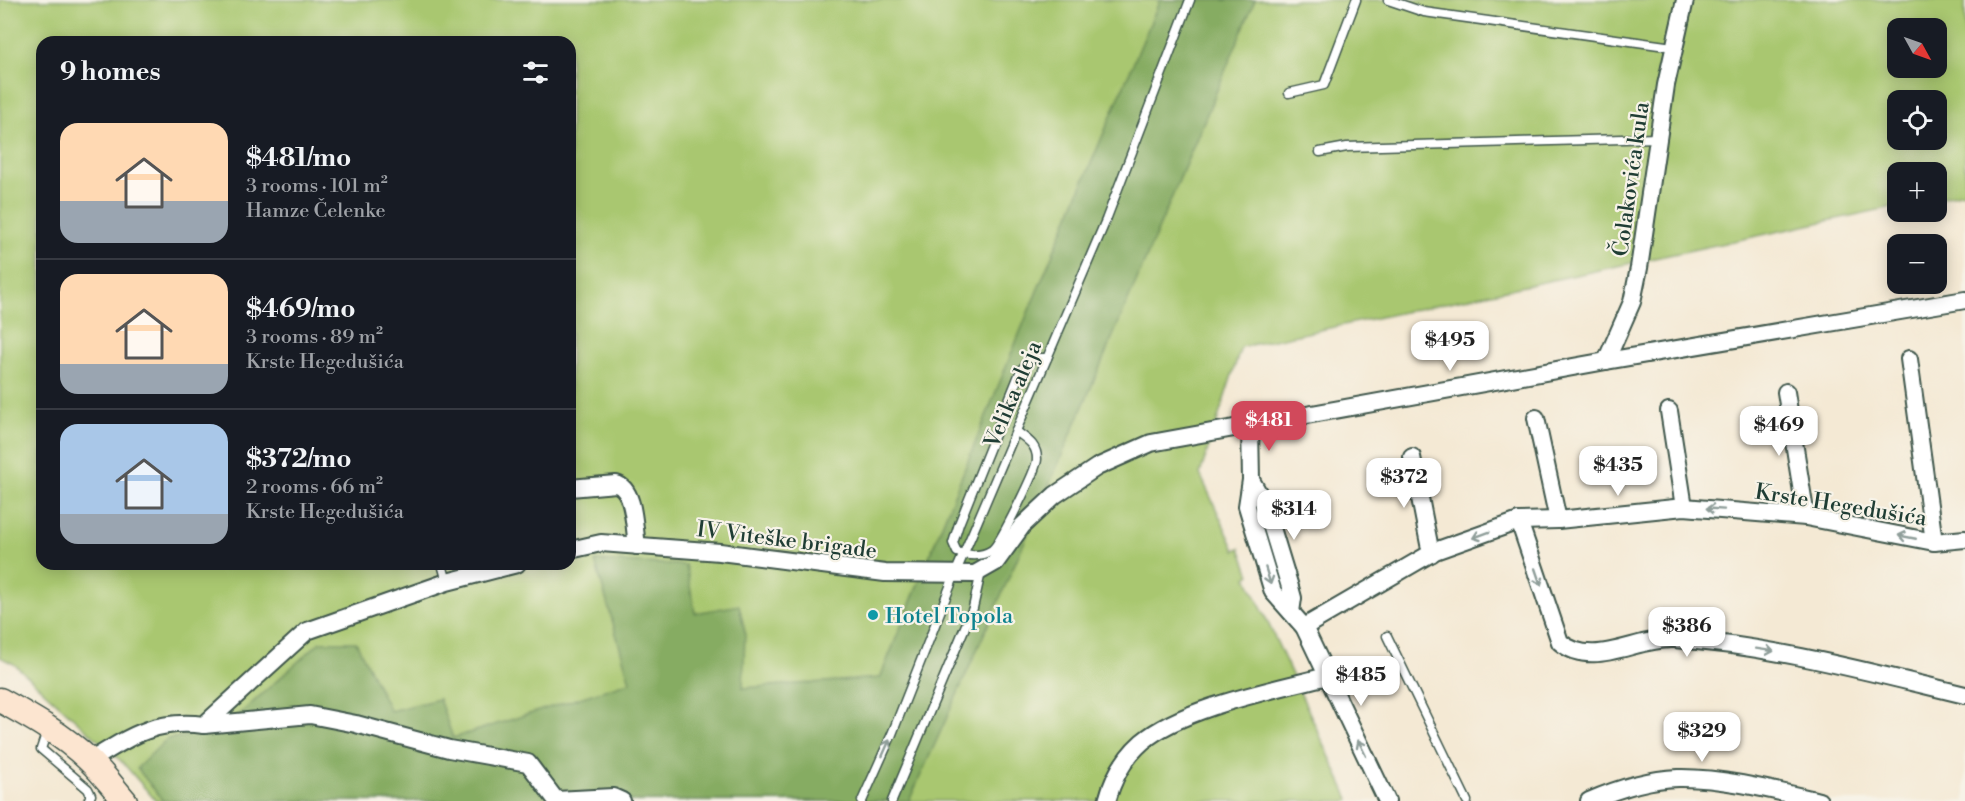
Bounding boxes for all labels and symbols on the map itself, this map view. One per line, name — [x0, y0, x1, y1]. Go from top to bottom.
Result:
north arrow — [1887, 18, 1947, 78]
street label: Čolakovića kula — [1605, 99, 1656, 258]
pin: $495 — [1414, 321, 1486, 372]
street label: Velika aleja — [978, 336, 1048, 453]
pin: $481 — [1233, 401, 1305, 452]
pin: $469 — [1743, 406, 1815, 457]
pin: $435 — [1582, 446, 1654, 497]
pin: $372 — [1368, 458, 1440, 509]
street label: Krste Hegedušića — [1753, 479, 1930, 533]
pin: $314 — [1258, 490, 1330, 541]
one-way arrow — [1705, 503, 1725, 514]
street label: IV Viteške brigade — [695, 516, 878, 565]
one-way arrow — [1472, 531, 1491, 542]
one-way arrow — [1898, 531, 1917, 542]
one-way arrow — [1263, 566, 1274, 585]
one-way arrow — [1533, 567, 1544, 586]
place label: Hotel Topola — [885, 603, 1014, 630]
pin: $386 — [1651, 607, 1723, 658]
marker: Hotel Topola — [866, 608, 880, 622]
one-way arrow — [1755, 645, 1774, 656]
pin: $485 — [1325, 656, 1397, 707]
pin: $329 — [1666, 712, 1738, 763]
one-way arrow — [881, 739, 893, 757]
one-way arrow — [1356, 740, 1368, 758]

